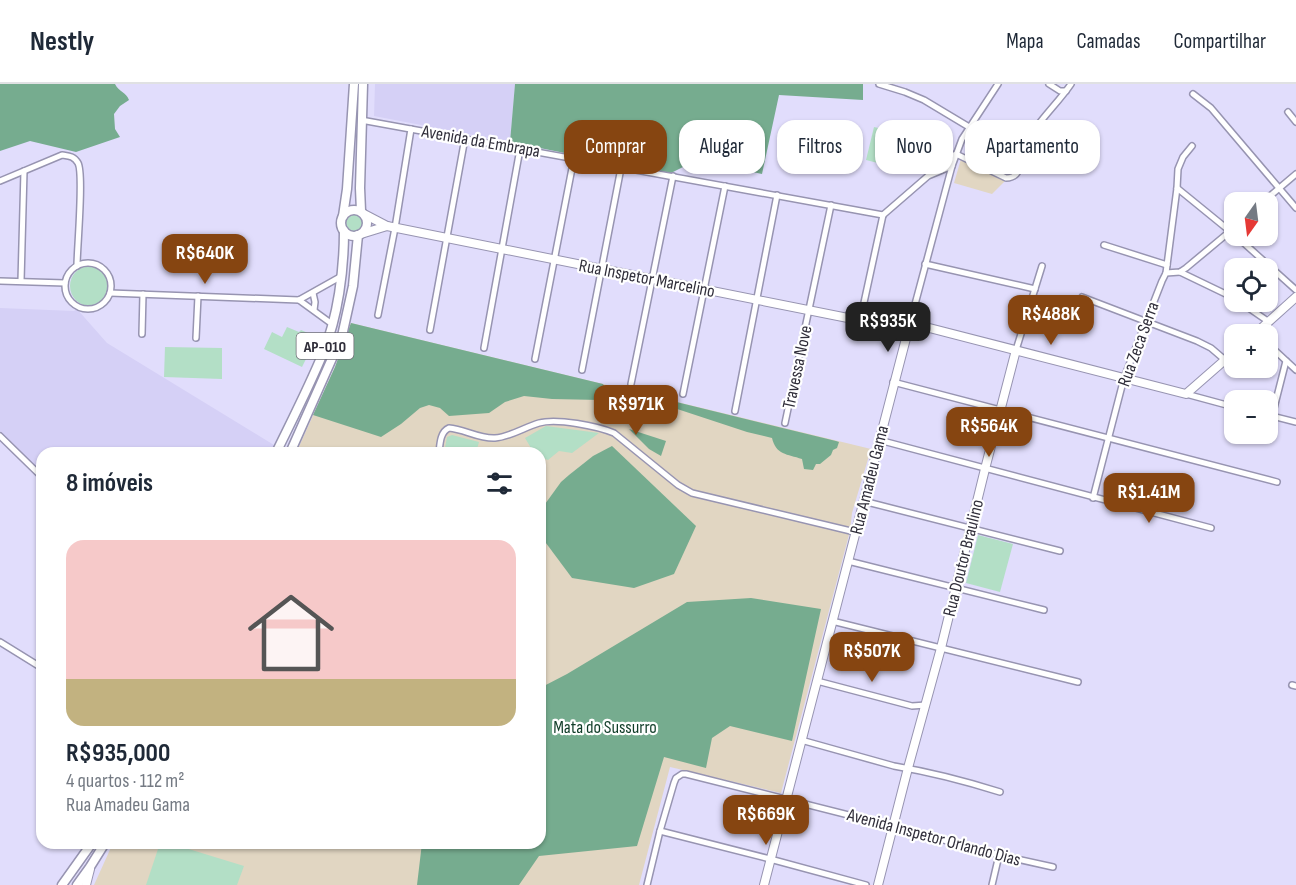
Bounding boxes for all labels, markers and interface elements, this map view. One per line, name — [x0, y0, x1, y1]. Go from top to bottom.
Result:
text: Nestly — [30, 25, 94, 58]
text: Mapa — [1006, 29, 1044, 54]
text: Camadas — [1077, 29, 1140, 54]
text: Compartilhar — [1173, 29, 1266, 54]
chip: Comprar — [564, 120, 667, 174]
chip: Alugar — [679, 120, 765, 174]
chip: Filtros — [777, 120, 863, 174]
chip: Novo — [875, 120, 953, 174]
chip: Apartamento — [965, 120, 1100, 174]
street label: Avenida da Embrapa — [419, 121, 542, 162]
north arrow — [1224, 192, 1278, 246]
map controls — [1224, 192, 1278, 444]
pin: R$640K — [156, 234, 254, 285]
text: R$640K — [176, 241, 234, 265]
street label: Rua Inspetor Marcelino — [577, 255, 717, 302]
button: locate — [1224, 258, 1278, 312]
pin: R$488K — [1002, 295, 1100, 346]
street label: Rua Zeca Serra — [1113, 299, 1164, 389]
pin: R$935K — [839, 302, 937, 353]
text: R$488K — [1022, 302, 1080, 326]
text: R$935K — [859, 309, 917, 333]
street label: Travessa Nove — [778, 323, 817, 411]
button: + — [1224, 324, 1278, 378]
road number: AP-010 — [296, 333, 354, 359]
pin: R$971K — [587, 385, 685, 436]
button: − — [1224, 390, 1278, 444]
text: R$971K — [608, 392, 664, 416]
pin: R$564K — [940, 407, 1038, 458]
text: R$564K — [960, 414, 1018, 438]
street label: Rua Amadeu Gama — [846, 423, 893, 537]
icon: filters — [483, 467, 516, 500]
text: 8 imóveis — [66, 468, 153, 499]
pin: R$1.41M — [1094, 473, 1204, 524]
text: R$1.41M — [1118, 480, 1180, 504]
street label: Rua Doutor Braulino — [939, 497, 988, 619]
icon: home — [237, 579, 345, 687]
pin: R$507K — [823, 632, 921, 683]
text: R$507K — [843, 639, 901, 663]
park label: Mata do Sussurro — [553, 717, 657, 738]
text: R$935,000 — [66, 738, 170, 769]
text: 4 quartos · 112 m² — [66, 769, 184, 793]
text: Rua Amadeu Gama — [66, 793, 190, 817]
pin: R$669K — [717, 795, 815, 846]
text: R$669K — [737, 802, 795, 826]
street label: Avenida Inspetor Orlando Dias — [844, 804, 1023, 871]

